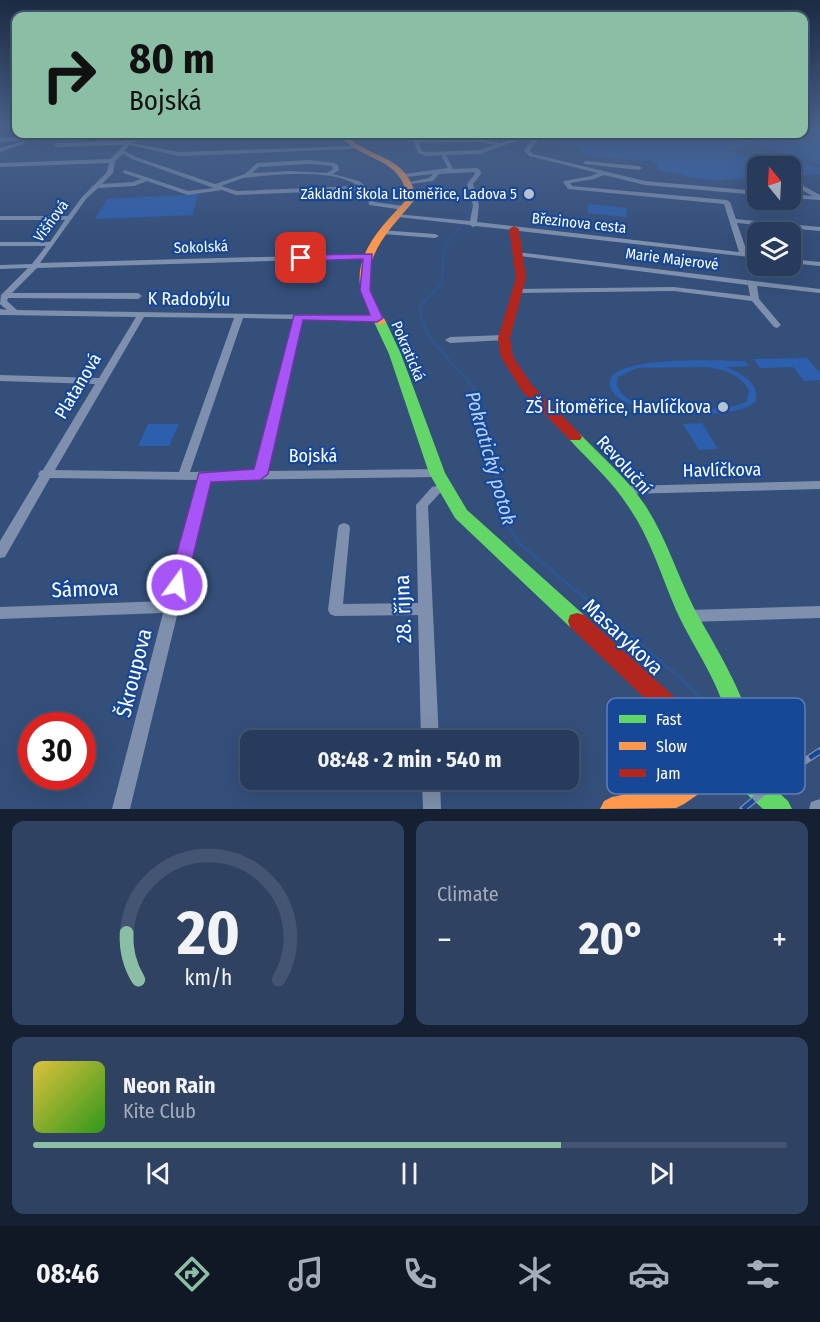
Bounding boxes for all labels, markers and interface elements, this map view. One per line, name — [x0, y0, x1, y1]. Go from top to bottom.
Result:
text: 80 m — [129, 34, 215, 84]
icon: right — [30, 36, 108, 114]
text: Bojská — [129, 85, 202, 117]
north arrow — [747, 156, 801, 210]
map controls — [747, 156, 801, 276]
place label: Základní škola Litoměřice, Ladova 5 — [300, 185, 517, 203]
marker: Základní škola Litoměřice, Ladova 5 — [522, 187, 536, 201]
street label: Višňová — [30, 197, 72, 245]
street label: Březinova cesta — [531, 209, 627, 237]
button: layers — [747, 222, 801, 276]
pin — [275, 232, 326, 283]
street label: Sokolská — [173, 237, 229, 257]
icon: arrive — [284, 241, 317, 274]
street label: Marie Majerové — [624, 244, 720, 274]
street label: K Radobýlu — [147, 287, 231, 311]
street label: Pokratická — [387, 318, 429, 384]
street label: Platanová — [50, 349, 106, 423]
water label: Pokratický potok — [460, 388, 522, 528]
place label: ZŠ Litoměřice, Havlíčkova — [526, 396, 711, 418]
marker: ZŠ Litoměřice, Havlíčkova — [716, 400, 730, 414]
street label: Revoluční — [592, 431, 656, 499]
street label: Bojská — [289, 445, 337, 467]
street label: Havlíčkova — [682, 458, 762, 482]
position arrow — [145, 553, 209, 617]
street label: 28. října — [389, 574, 417, 644]
street label: Sámova — [51, 575, 119, 603]
street label: Masarykova — [577, 593, 669, 681]
street label: Škroupova — [110, 626, 158, 720]
legend — [607, 698, 805, 794]
text: Fast — [656, 710, 683, 729]
speed limit sign: 30 — [18, 712, 96, 790]
text: Slow — [656, 737, 687, 756]
text: 08:48 · 2 min · 540 m — [317, 746, 502, 773]
text: Jam — [656, 764, 681, 783]
text: Climate — [437, 882, 499, 906]
text: 20 — [176, 896, 239, 971]
text: 20° — [579, 912, 645, 966]
text: − — [437, 920, 452, 960]
text: + — [772, 920, 787, 960]
text: km/h — [184, 965, 232, 991]
text: Neon Rain — [123, 1072, 216, 1099]
text: Kite Club — [123, 1099, 196, 1123]
icon: previous — [142, 1157, 175, 1190]
icon: pause — [393, 1157, 426, 1190]
icon: next — [645, 1157, 678, 1190]
icon: directions — [171, 1253, 213, 1295]
icon: music — [285, 1253, 327, 1295]
icon: phone — [399, 1253, 441, 1295]
icon: climate — [514, 1253, 556, 1295]
icon: car — [628, 1253, 670, 1295]
icon: filters — [742, 1253, 784, 1295]
text: 08:46 — [36, 1258, 99, 1290]

